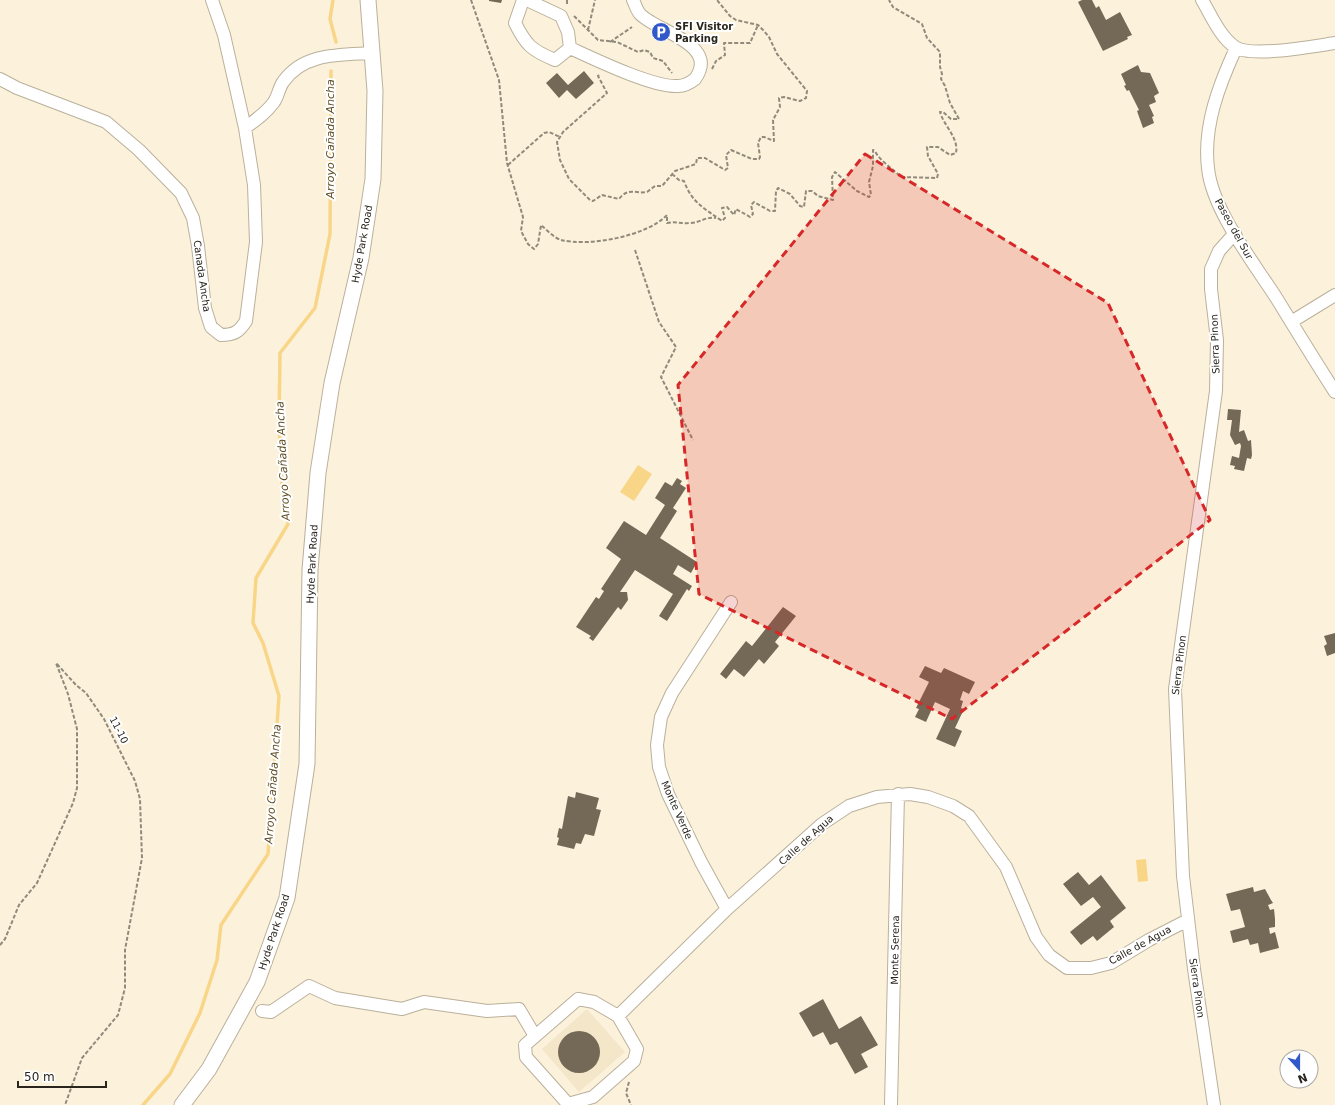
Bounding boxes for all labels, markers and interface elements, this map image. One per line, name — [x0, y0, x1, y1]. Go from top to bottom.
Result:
parking icon: SFI Visitor Parking — [650, 21, 672, 43]
place label: SFI Visitor Parking — [675, 21, 733, 44]
water label: Arroyo Cañada Ancha — [324, 79, 337, 200]
street label: Paseo del Sur — [1213, 197, 1256, 262]
street label: Hyde Park Road — [350, 204, 374, 284]
street label: Canada Ancha — [192, 239, 212, 313]
street label: Sierra Pinon — [1208, 314, 1222, 374]
water label: Arroyo Cañada Ancha — [273, 401, 293, 522]
street label: Hyde Park Road — [304, 524, 320, 604]
street label: Sierra Pinon — [1170, 635, 1188, 695]
street label: 11-10 — [108, 715, 130, 745]
water label: Arroyo Cañada Ancha — [262, 724, 284, 845]
street label: Monte Verde — [659, 779, 695, 841]
street label: Calle de Agua — [777, 813, 835, 867]
street label: Hyde Park Road — [257, 893, 291, 971]
street label: Monte Serena — [889, 915, 901, 985]
street label: Calle de Agua — [1107, 923, 1173, 967]
street label: Sierra Pinon — [1187, 958, 1207, 1018]
north arrow — [1279, 1049, 1319, 1089]
scale bar — [18, 1063, 106, 1089]
text: 50 m — [24, 1070, 55, 1084]
text: N — [1296, 1070, 1309, 1086]

